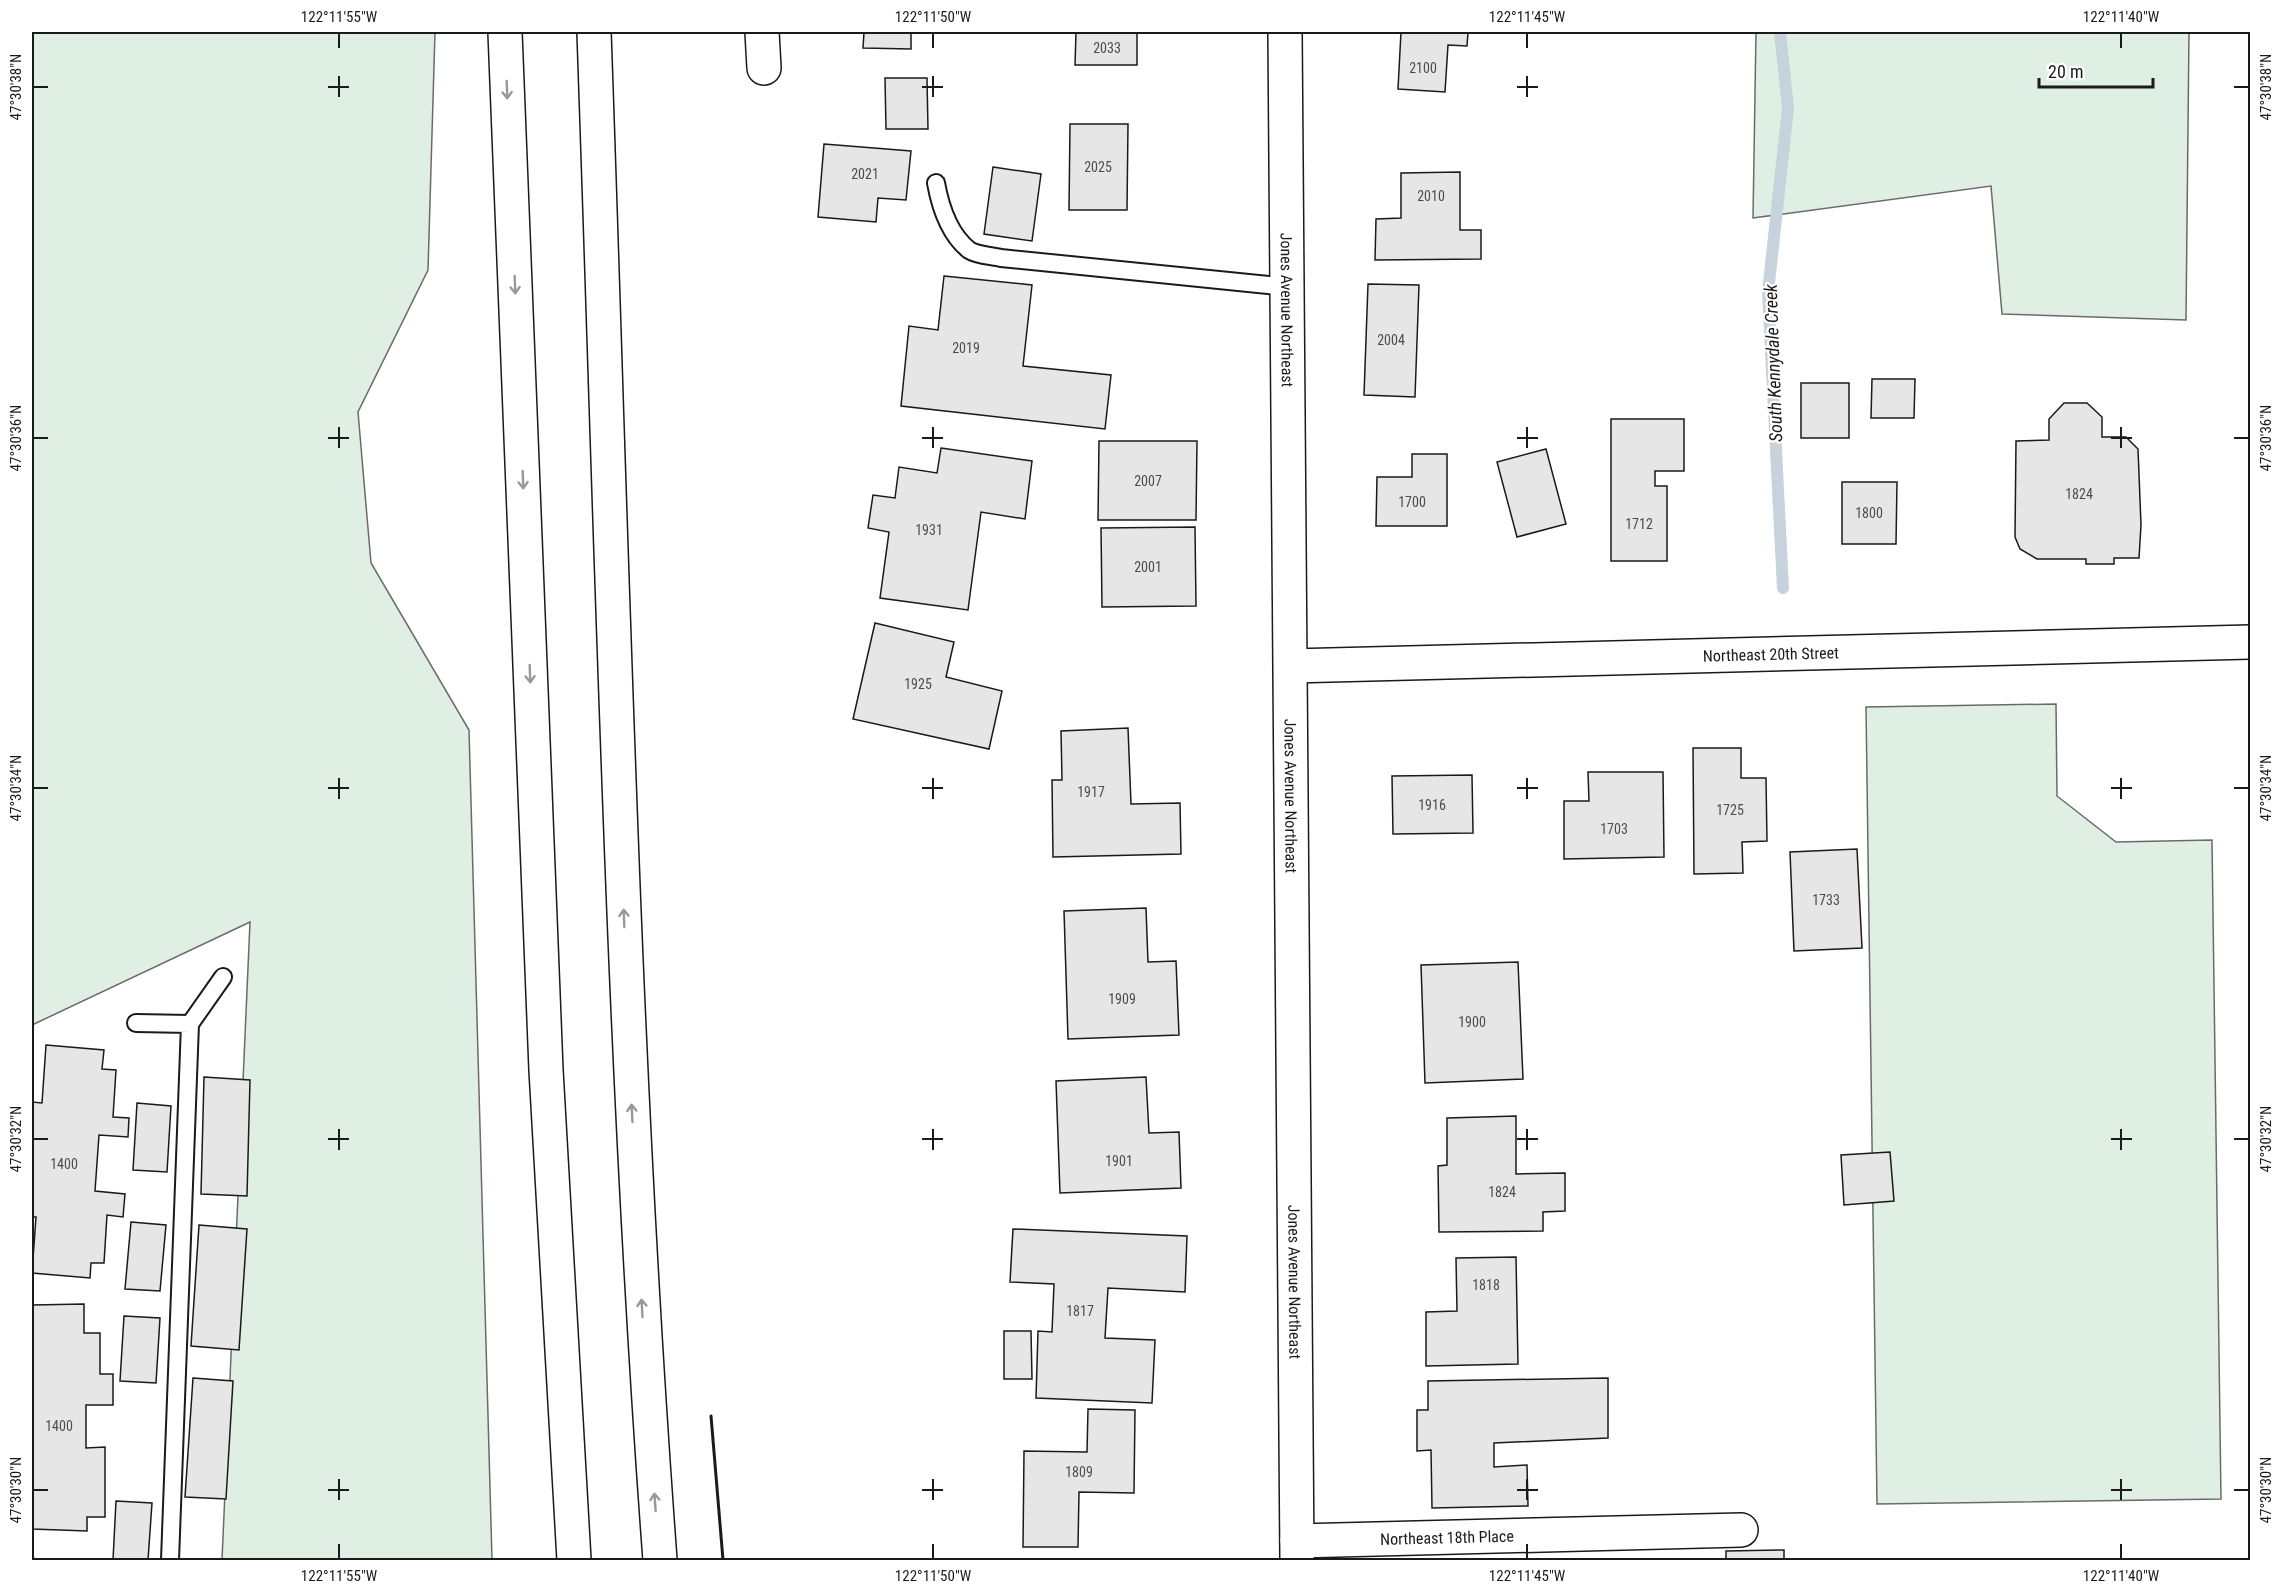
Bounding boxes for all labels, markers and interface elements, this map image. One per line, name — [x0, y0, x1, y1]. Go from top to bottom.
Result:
text: 122°11'55"W — [301, 8, 378, 26]
text: 122°11'50"W — [895, 8, 972, 26]
text: 122°11'45"W — [1489, 8, 1566, 26]
text: 122°11'40"W — [2083, 8, 2160, 26]
house number: 2033 — [1093, 40, 1121, 56]
scale bar — [2039, 51, 2153, 89]
text: 47°30'38"N — [7, 54, 25, 120]
text: 47°30'38"N — [2257, 54, 2275, 120]
house number: 2100 — [1409, 60, 1437, 76]
text: 20 m — [2048, 61, 2083, 82]
one-way arrow — [502, 79, 513, 99]
house number: 2025 — [1084, 159, 1112, 175]
house number: 2021 — [851, 166, 879, 182]
house number: 2010 — [1417, 188, 1445, 204]
street label: Jones Avenue Northeast — [1277, 233, 1297, 388]
one-way arrow — [509, 274, 520, 294]
water label: South Kennydale Creek — [1760, 283, 1786, 442]
house number: 2004 — [1377, 332, 1405, 348]
house number: 2019 — [952, 340, 980, 356]
text: 47°30'36"N — [7, 405, 25, 471]
text: 47°30'36"N — [2257, 405, 2275, 471]
one-way arrow — [517, 469, 528, 489]
house number: 2007 — [1134, 473, 1162, 489]
house number: 1824 — [2065, 486, 2093, 502]
house number: 1700 — [1398, 494, 1426, 510]
house number: 1800 — [1855, 505, 1883, 521]
house number: 1712 — [1625, 516, 1653, 532]
house number: 1931 — [915, 522, 943, 538]
house number: 2001 — [1134, 559, 1162, 575]
street label: Northeast 20th Street — [1703, 643, 1839, 665]
one-way arrow — [525, 664, 536, 684]
house number: 1925 — [904, 676, 932, 692]
street label: Jones Avenue Northeast — [1281, 719, 1301, 874]
text: 47°30'34"N — [7, 755, 25, 821]
text: 47°30'34"N — [2257, 755, 2275, 821]
house number: 1917 — [1077, 784, 1105, 800]
house number: 1916 — [1418, 797, 1446, 813]
house number: 1725 — [1716, 802, 1744, 818]
house number: 1703 — [1600, 821, 1628, 837]
house number: 1733 — [1812, 892, 1840, 908]
one-way arrow — [618, 909, 630, 929]
house number: 1909 — [1108, 991, 1136, 1007]
house number: 1900 — [1458, 1014, 1486, 1030]
one-way arrow — [627, 1103, 638, 1123]
text: 47°30'32"N — [7, 1106, 25, 1172]
text: 47°30'32"N — [2257, 1106, 2275, 1172]
house number: 1901 — [1105, 1153, 1133, 1169]
house number: 1400 — [50, 1156, 78, 1172]
house number: 1824 — [1488, 1184, 1516, 1200]
street label: Jones Avenue Northeast — [1285, 1205, 1305, 1360]
house number: 1818 — [1472, 1277, 1500, 1293]
one-way arrow — [636, 1298, 647, 1318]
house number: 1817 — [1066, 1303, 1094, 1319]
house number: 1400 — [45, 1418, 73, 1434]
text: 47°30'30"N — [7, 1457, 25, 1523]
text: 47°30'30"N — [2257, 1457, 2275, 1523]
house number: 1809 — [1065, 1464, 1093, 1480]
one-way arrow — [650, 1493, 661, 1513]
street label: Northeast 18th Place — [1380, 1526, 1514, 1548]
text: 122°11'55"W — [301, 1567, 378, 1585]
text: 122°11'50"W — [895, 1567, 972, 1585]
text: 122°11'45"W — [1489, 1567, 1566, 1585]
text: 122°11'40"W — [2083, 1567, 2160, 1585]

